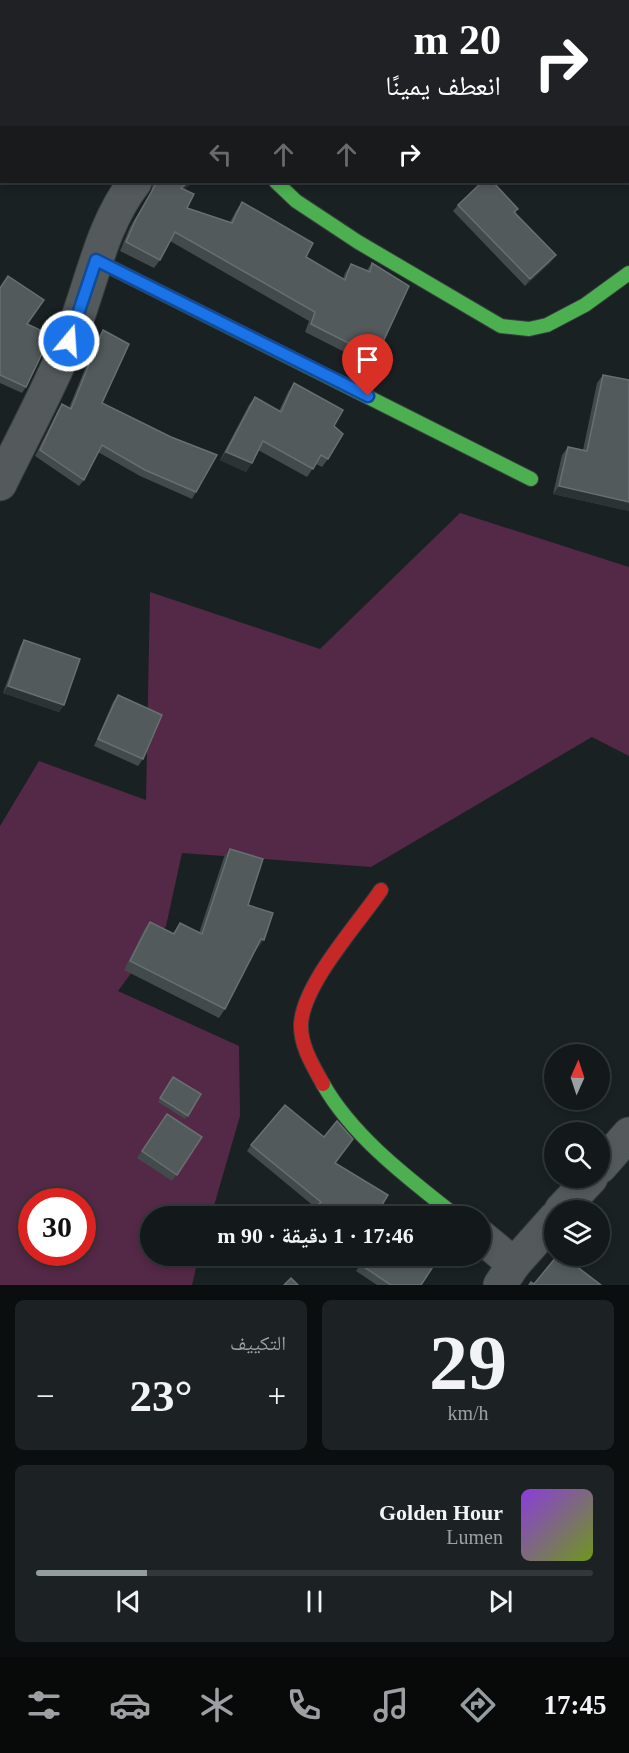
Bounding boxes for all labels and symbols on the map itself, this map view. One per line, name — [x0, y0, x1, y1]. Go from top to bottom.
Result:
position arrow — [37, 309, 101, 373]
pin — [342, 334, 393, 396]
north arrow — [544, 1044, 610, 1110]
speed limit sign: 30 — [18, 1188, 96, 1266]

